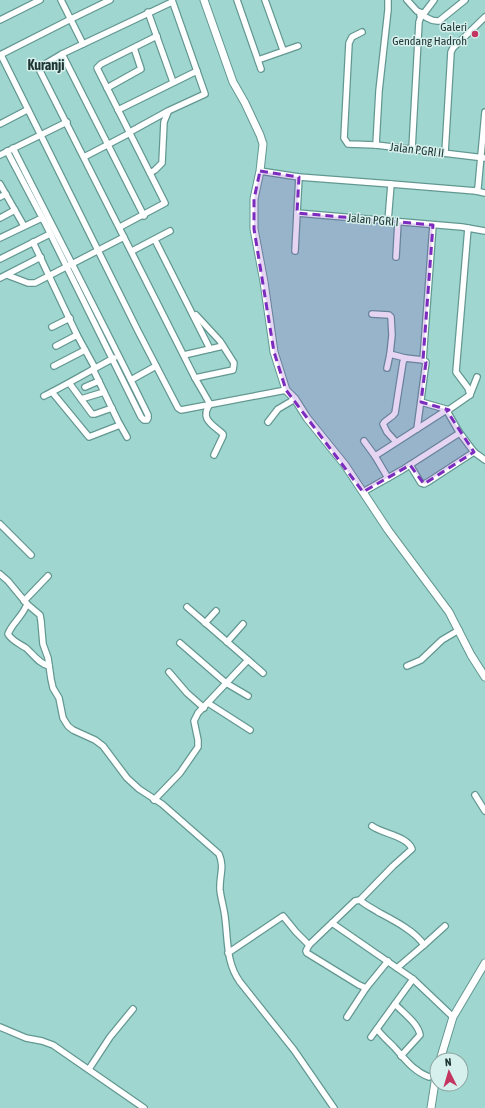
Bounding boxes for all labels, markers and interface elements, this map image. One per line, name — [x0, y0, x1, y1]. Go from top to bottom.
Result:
place label: Galeri Gendang Hadroh — [392, 20, 467, 48]
marker: Galeri Gendang Hadroh — [470, 29, 480, 39]
district label: Kuranji — [27, 57, 65, 73]
street label: Jalan PGRI II — [389, 140, 445, 160]
street label: Jalan PGRI I — [347, 211, 399, 229]
north arrow — [429, 1052, 469, 1092]
text: N — [444, 1056, 452, 1068]

